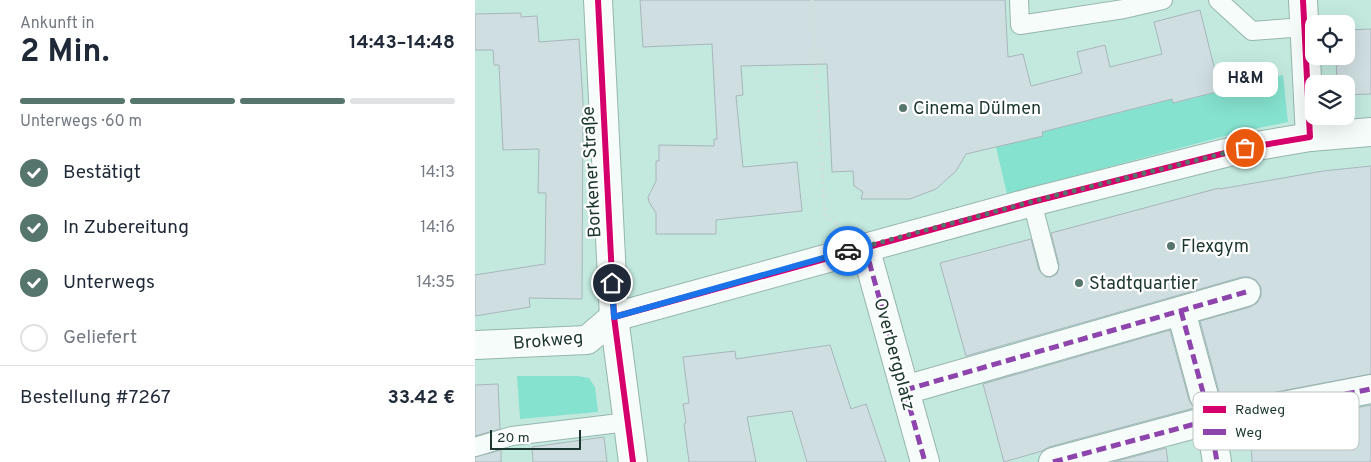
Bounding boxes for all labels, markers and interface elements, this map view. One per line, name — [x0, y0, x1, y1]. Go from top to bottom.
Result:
text: Ankunft in — [20, 14, 95, 34]
map controls — [1305, 15, 1355, 125]
button: locate — [1305, 15, 1355, 65]
text: 14:43–14:48 — [349, 31, 455, 55]
text: 2 Min. — [20, 33, 110, 73]
callout: H&M — [1213, 63, 1277, 98]
text: H&M — [1228, 69, 1263, 89]
button: layers — [1305, 75, 1355, 125]
place label: Cinema Dülmen — [913, 98, 1041, 121]
marker: Cinema Dülmen — [897, 102, 909, 114]
street label: Borkener Straße — [578, 106, 607, 238]
text: Unterwegs · 60 m — [20, 112, 142, 132]
pin — [1224, 127, 1266, 169]
icon: bag — [1231, 134, 1259, 162]
icon: check — [20, 159, 48, 187]
text: Bestätigt — [63, 161, 141, 185]
text: 14:13 — [420, 163, 455, 183]
icon: check — [20, 214, 48, 242]
text: In Zubereitung — [63, 216, 189, 240]
text: 14:16 — [420, 218, 455, 238]
courier — [823, 226, 873, 276]
place label: Flexgym — [1181, 236, 1249, 259]
icon: car — [834, 237, 862, 265]
marker: Flexgym — [1165, 240, 1177, 252]
pin — [591, 262, 633, 304]
icon: check — [20, 269, 48, 297]
icon: home — [598, 269, 626, 297]
text: Unterwegs — [63, 271, 155, 295]
text: 14:35 — [416, 273, 455, 293]
place label: Stadtquartier — [1089, 273, 1198, 296]
marker: Stadtquartier — [1073, 277, 1085, 289]
street label: Overbergplatz — [867, 296, 920, 413]
text: Geliefert — [63, 326, 137, 350]
street label: Brokweg — [512, 327, 584, 356]
text: Bestellung #7267 — [20, 386, 171, 410]
text: 33.42 € — [387, 386, 455, 410]
legend — [1193, 392, 1359, 450]
text: Radweg — [1235, 402, 1285, 419]
text: Weg — [1235, 425, 1262, 442]
scale bar — [490, 427, 581, 450]
text: 20 m — [497, 430, 530, 447]

